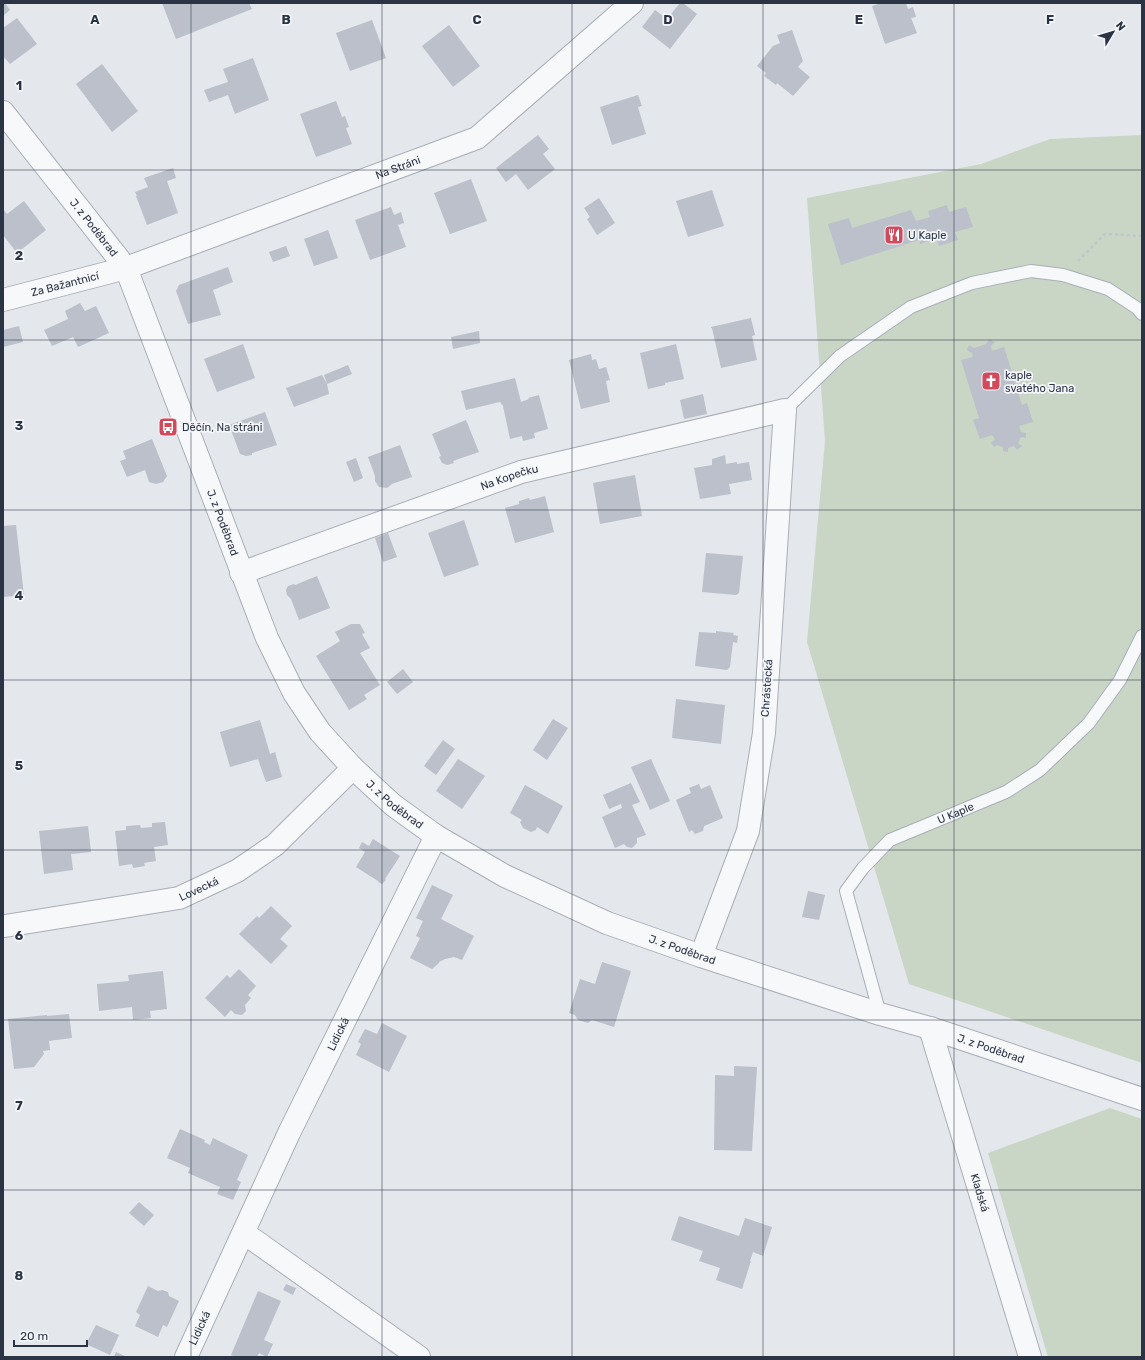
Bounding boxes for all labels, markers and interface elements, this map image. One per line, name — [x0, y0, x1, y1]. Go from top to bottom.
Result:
text: A — [90, 12, 100, 27]
text: B — [281, 12, 291, 27]
text: C — [472, 12, 482, 27]
text: D — [663, 12, 673, 27]
text: E — [855, 12, 863, 27]
text: F — [1046, 12, 1054, 27]
north arrow — [1093, 12, 1133, 52]
text: N — [1113, 19, 1128, 33]
text: 1 — [16, 78, 22, 93]
street label: Na Stráni — [374, 153, 422, 182]
street label: J. z Poděbrad — [67, 196, 121, 259]
restaurant icon: U Kaple — [883, 224, 905, 246]
place label: U Kaple — [908, 229, 946, 242]
text: 2 — [15, 248, 23, 263]
street label: Za Bažantnicí — [30, 269, 101, 299]
place label: kaple svatého Jana — [1005, 369, 1074, 395]
church icon: kaple svatého Jana — [980, 370, 1002, 392]
bus stop icon: Děčín, Na stráni — [157, 416, 179, 438]
text: 3 — [15, 418, 24, 433]
place label: Děčín, Na stráni — [182, 421, 262, 434]
street label: Na Kopečku — [479, 462, 539, 493]
street label: J. z Poděbrad — [204, 488, 241, 557]
text: 4 — [15, 588, 24, 603]
street label: Chrástecká — [758, 659, 776, 717]
text: 5 — [15, 758, 23, 773]
street label: J. z Poděbrad — [364, 777, 426, 831]
street label: U Kaple — [935, 800, 976, 826]
street label: Lovecká — [177, 874, 221, 904]
text: 6 — [15, 928, 24, 943]
street label: J. z Poděbrad — [647, 932, 717, 967]
street label: Lidická — [324, 1015, 352, 1053]
street label: J. z Poděbrad — [956, 1031, 1026, 1066]
text: 7 — [15, 1098, 23, 1113]
street label: Kladská — [968, 1172, 992, 1213]
text: 8 — [15, 1268, 24, 1283]
street label: Lidická — [186, 1309, 213, 1347]
scale bar — [14, 1322, 87, 1348]
text: 20 m — [20, 1329, 48, 1343]

